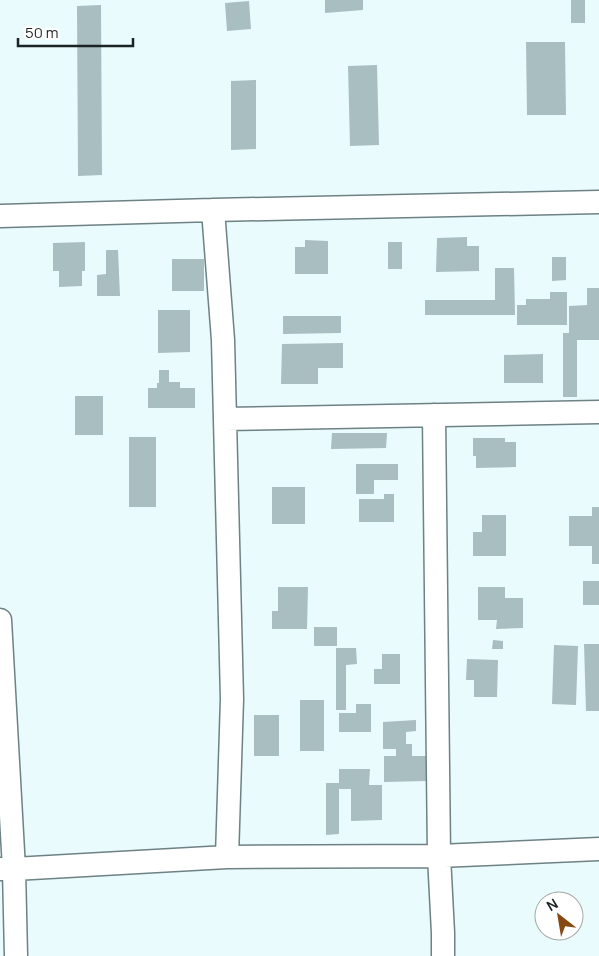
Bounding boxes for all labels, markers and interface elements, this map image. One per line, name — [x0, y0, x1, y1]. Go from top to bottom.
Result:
scale bar — [18, 15, 132, 47]
text: 50 m — [25, 22, 59, 43]
north arrow — [534, 891, 584, 941]
text: N — [543, 894, 561, 915]

